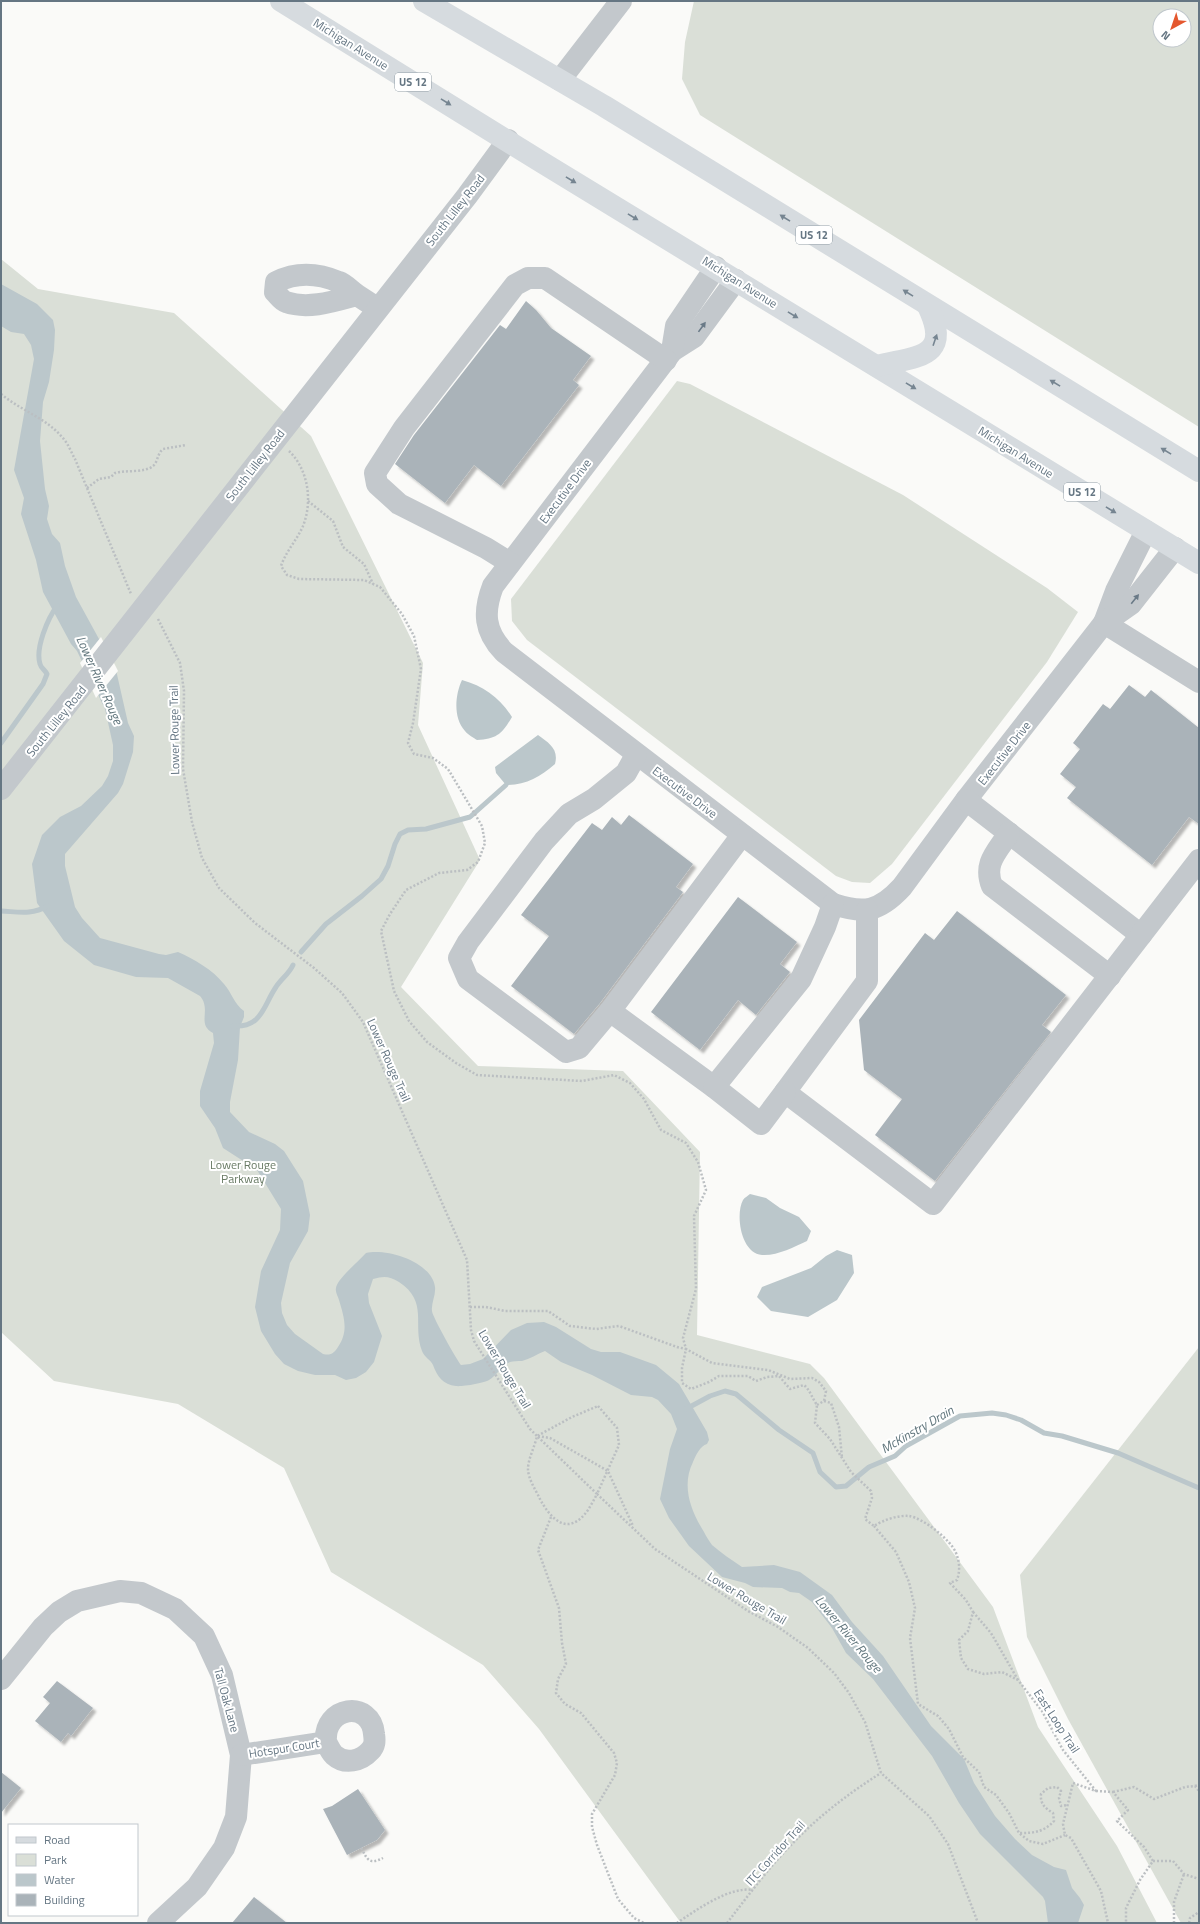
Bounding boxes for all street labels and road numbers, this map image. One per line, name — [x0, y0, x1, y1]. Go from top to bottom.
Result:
street label: Michigan Avenue — [310, 13, 392, 75]
road number: US 12 — [395, 73, 431, 91]
street label: South Lilley Road — [421, 170, 489, 250]
road number: US 12 — [796, 226, 832, 244]
street label: Michigan Avenue — [699, 251, 781, 313]
street label: Michigan Avenue — [975, 421, 1057, 483]
street label: South Lilley Road — [221, 425, 289, 505]
street label: Executive Drive — [534, 455, 596, 527]
road number: US 12 — [1064, 483, 1100, 501]
street label: South Lilley Road — [21, 681, 91, 761]
street label: Lower Rouge Trail — [164, 685, 184, 775]
street label: Executive Drive — [973, 717, 1035, 789]
street label: Executive Drive — [649, 761, 721, 823]
street label: Lower Rouge Trail — [362, 1015, 416, 1105]
street label: Lower Rouge Trail — [474, 1326, 536, 1412]
street label: Lower Rouge Trail — [704, 1567, 790, 1629]
street label: Tall Oak Lane — [209, 1666, 245, 1734]
street label: East Loop Trail — [1029, 1685, 1085, 1757]
street label: Hotspur Court — [247, 1733, 321, 1763]
street label: ITC Corridor Trail — [740, 1816, 810, 1890]

